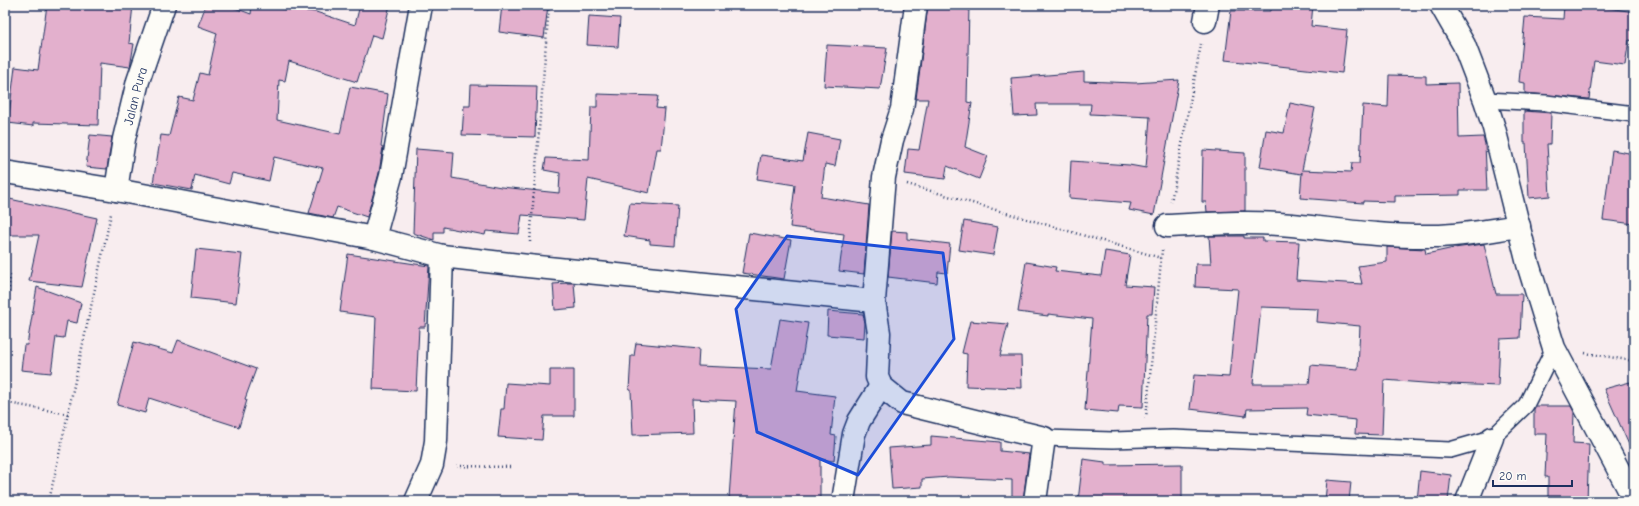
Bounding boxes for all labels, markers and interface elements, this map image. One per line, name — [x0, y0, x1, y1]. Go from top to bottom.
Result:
street label: Jalan Pura — [121, 65, 150, 127]
scale bar — [1493, 462, 1572, 488]
text: 20 m — [1499, 469, 1527, 483]

